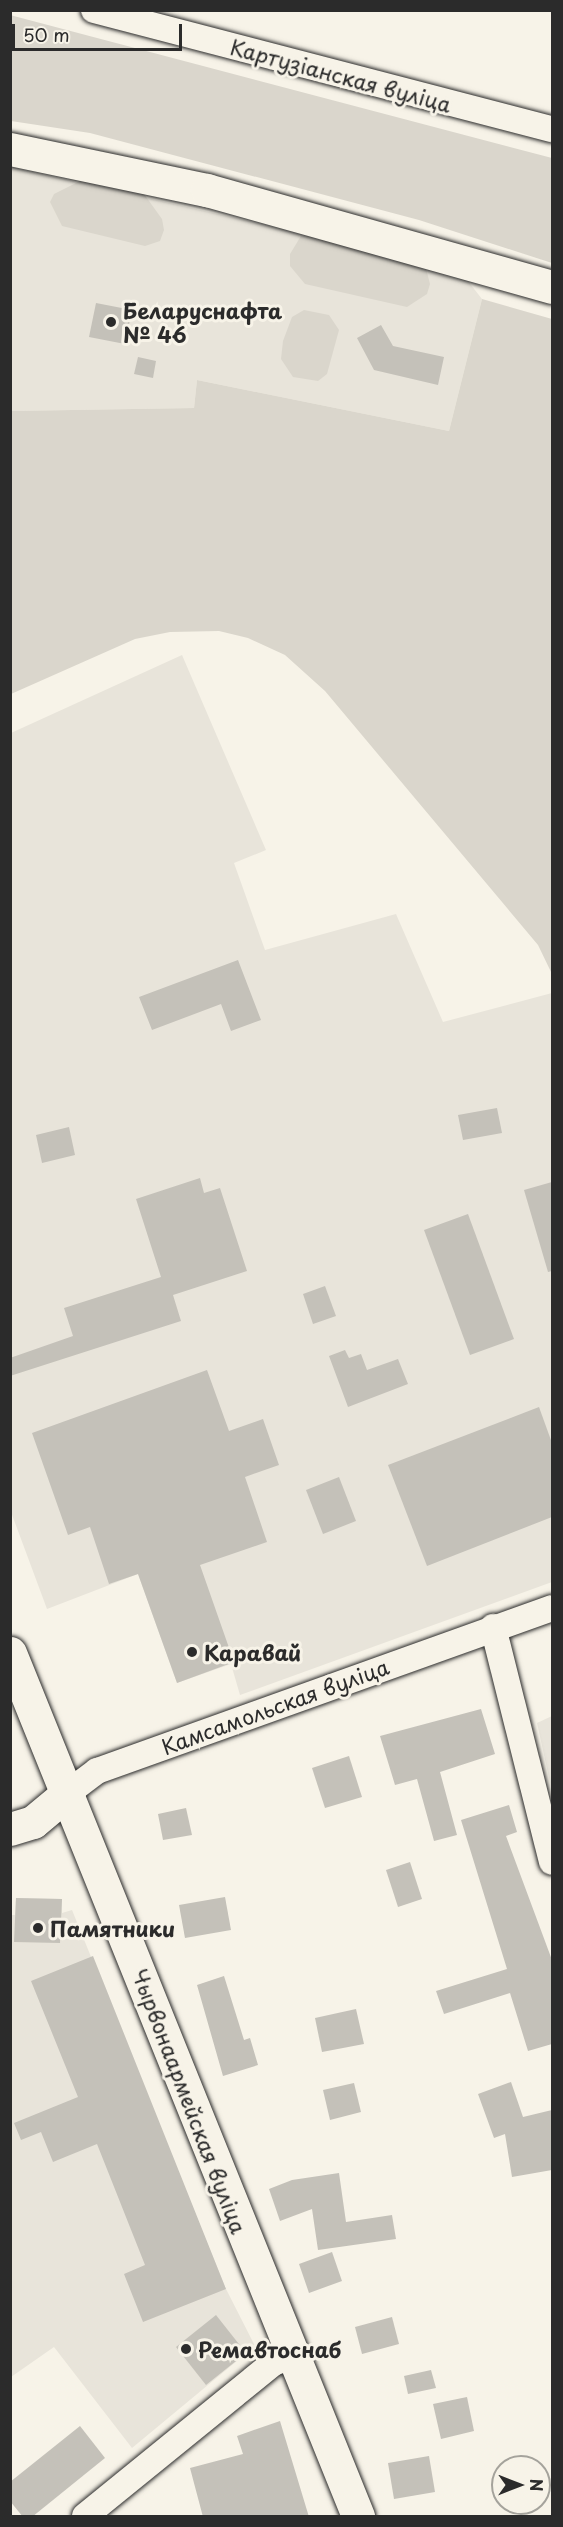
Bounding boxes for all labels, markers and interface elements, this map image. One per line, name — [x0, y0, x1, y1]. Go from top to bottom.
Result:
scale bar — [15, 12, 184, 50]
text: 50 m — [23, 21, 70, 48]
street label: Картузіанская вуліца — [227, 33, 455, 117]
place label: Беларуснафта № 46 — [123, 297, 282, 347]
marker: Беларуснафта № 46 — [104, 315, 118, 329]
place label: Каравай — [204, 1639, 301, 1665]
marker: Каравай — [185, 1645, 199, 1659]
street label: Камсамольская вуліца — [157, 1653, 393, 1759]
place label: Памятники — [50, 1915, 175, 1941]
marker: Памятники — [31, 1921, 45, 1935]
street label: Чырвонаармейская вуліца — [128, 1965, 252, 2237]
place label: Ремавтоснаб — [198, 2336, 341, 2362]
marker: Ремавтоснаб — [179, 2342, 193, 2356]
north arrow — [491, 2455, 551, 2515]
text: N — [525, 2479, 549, 2491]

